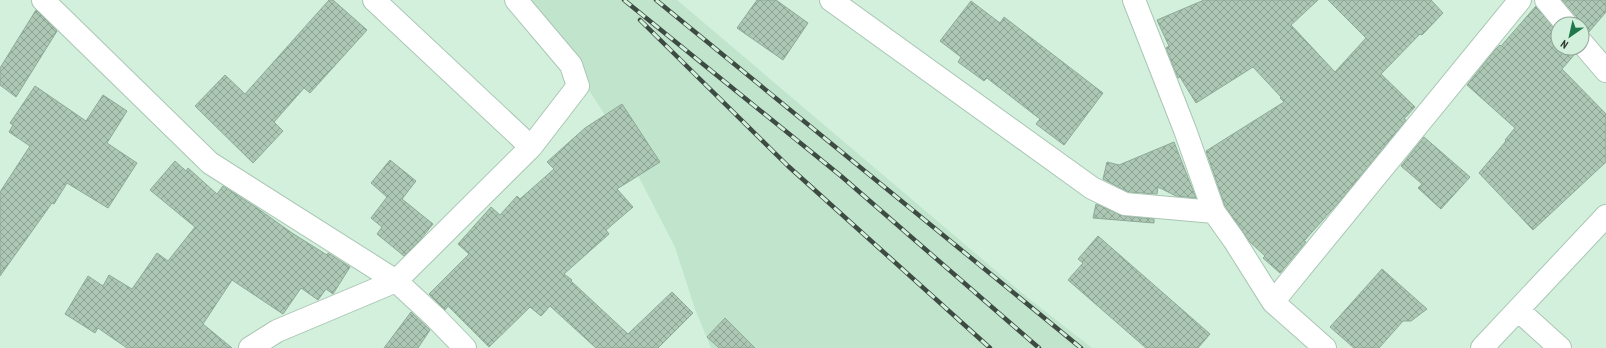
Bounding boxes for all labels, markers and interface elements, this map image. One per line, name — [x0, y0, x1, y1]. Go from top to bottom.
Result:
north arrow — [1550, 16, 1590, 56]
text: N — [1558, 37, 1571, 52]

